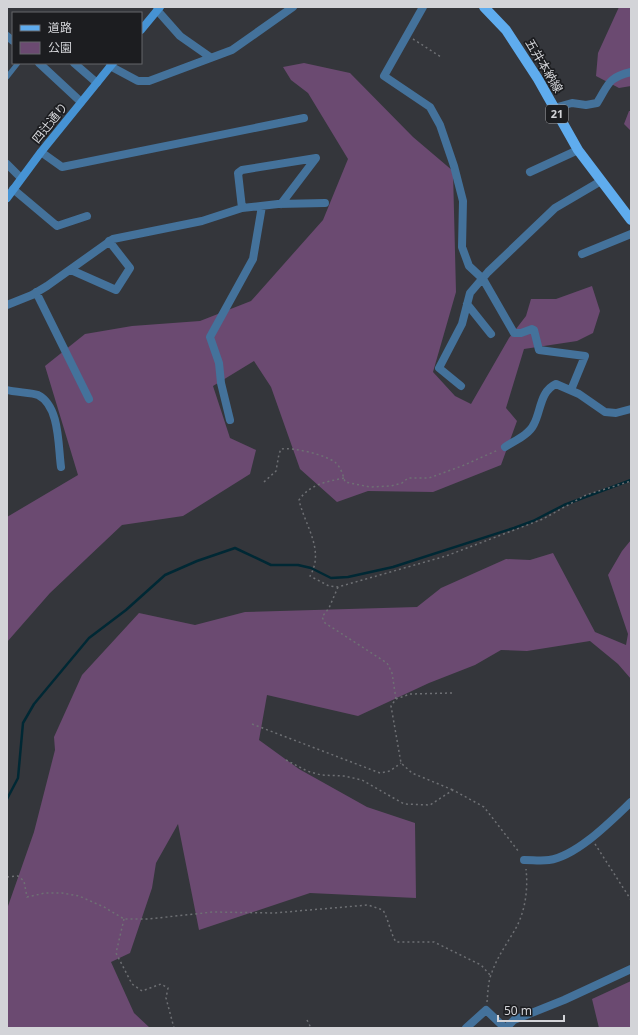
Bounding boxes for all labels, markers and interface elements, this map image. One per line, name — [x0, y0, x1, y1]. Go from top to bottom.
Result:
legend — [12, 12, 142, 64]
text: 道路 — [48, 19, 72, 36]
street label: 五井本納線 — [522, 36, 567, 96]
text: 公園 — [48, 39, 72, 56]
street label: 四辻通り — [28, 99, 71, 147]
road number: 21 — [546, 105, 568, 123]
scale bar — [498, 997, 564, 1023]
text: 50 m — [504, 1002, 532, 1019]

